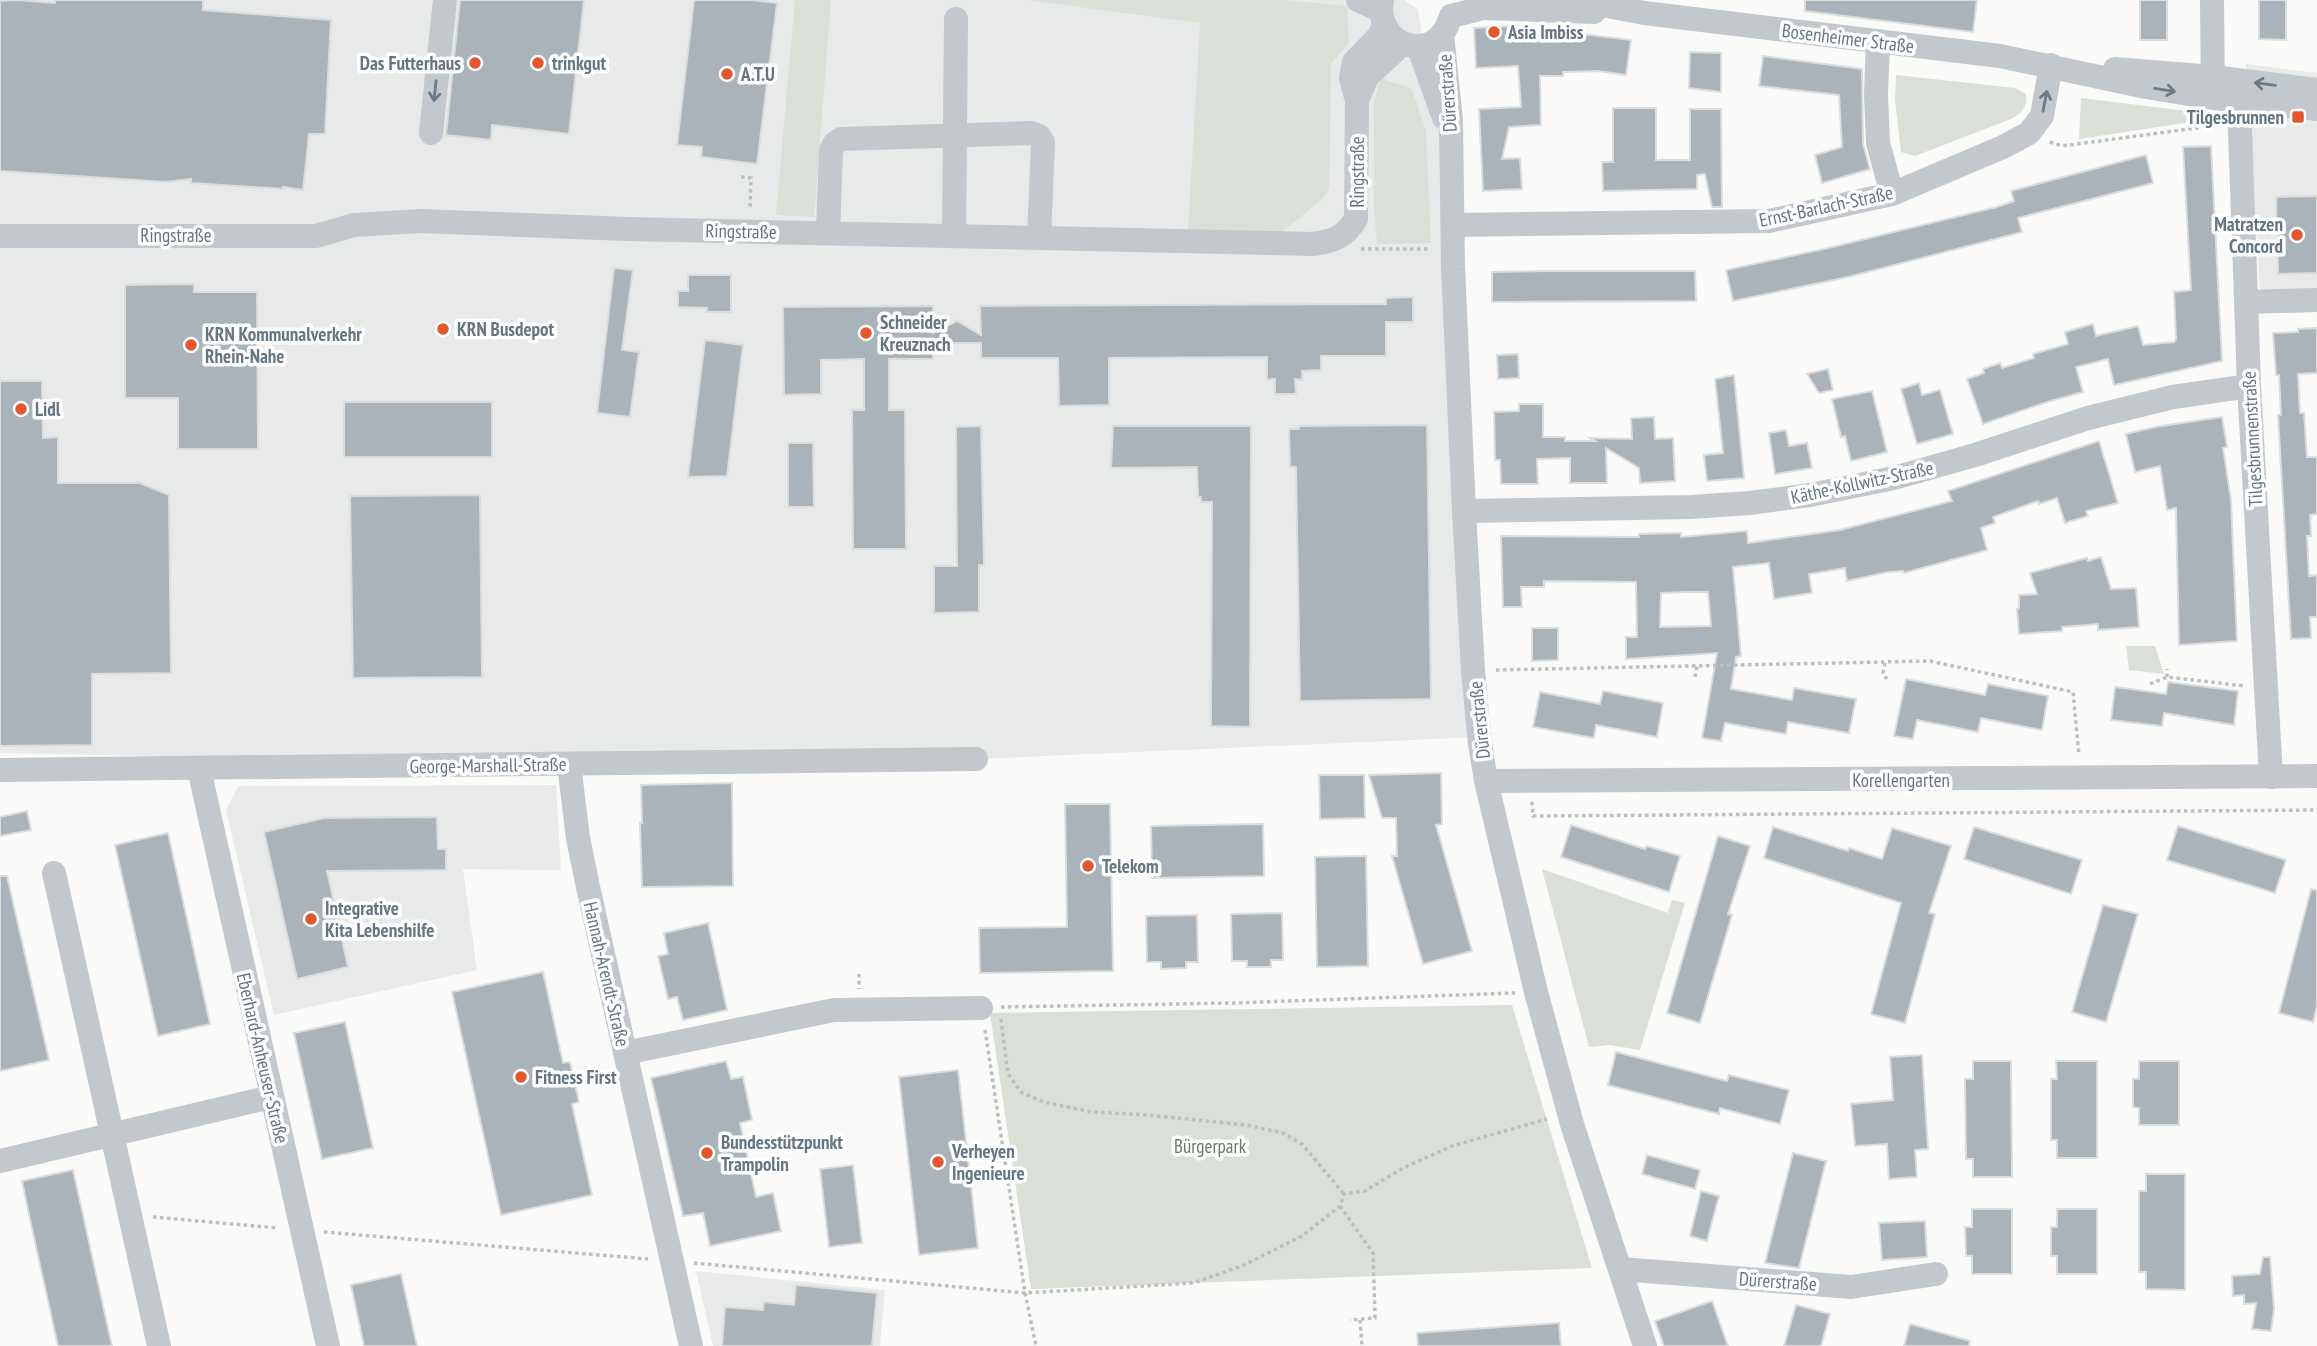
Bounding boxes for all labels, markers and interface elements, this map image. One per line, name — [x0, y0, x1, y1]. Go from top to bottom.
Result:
street label: Bosenheimer Straße — [1781, 18, 1916, 58]
place label: Asia Imbiss — [1507, 20, 1584, 44]
marker: Asia Imbiss — [1486, 24, 1502, 40]
place label: Das Futterhaus — [360, 51, 461, 75]
place label: trinkgut — [552, 51, 606, 75]
street label: Dürerstraße — [1432, 53, 1462, 133]
marker: Das Futterhaus — [467, 55, 483, 71]
marker: trinkgut — [530, 55, 546, 71]
place label: A.T.U — [740, 62, 775, 86]
marker: A.T.U — [719, 66, 735, 82]
one-way arrow — [2254, 77, 2277, 90]
one-way arrow — [428, 79, 441, 101]
one-way arrow — [2154, 84, 2176, 97]
one-way arrow — [2039, 90, 2052, 113]
place label: Tilgesbrunnen — [2187, 105, 2284, 129]
marker: Tilgesbrunnen — [2290, 109, 2306, 125]
street label: Ringstraße — [1345, 136, 1369, 208]
street label: Ernst-Barlach-Straße — [1757, 180, 1895, 232]
place label: Matratzen Concord — [2214, 212, 2283, 258]
street label: Ringstraße — [705, 218, 777, 244]
street label: Ringstraße — [140, 223, 212, 247]
marker: Matratzen Concord — [2289, 227, 2305, 243]
place label: Schneider Kreuznach — [880, 310, 951, 356]
place label: KRN Busdepot — [457, 317, 555, 341]
marker: KRN Busdepot — [435, 321, 451, 337]
place label: KRN Kommunalverkehr Rhein-Nahe — [205, 322, 362, 368]
marker: Schneider Kreuznach — [858, 325, 874, 341]
marker: KRN Kommunalverkehr Rhein-Nahe — [183, 337, 199, 353]
street label: Tilgesbrunnenstraße — [2236, 370, 2268, 507]
place label: Lidl — [35, 397, 61, 421]
marker: Lidl — [13, 401, 29, 417]
street label: Käthe-Kollwitz-Straße — [1788, 455, 1936, 509]
street label: Dürerstraße — [1463, 680, 1495, 760]
street label: George-Marshall-Straße — [409, 752, 567, 778]
street label: Korellengarten — [1852, 768, 1950, 792]
place label: Telekom — [1102, 854, 1159, 878]
marker: Telekom — [1080, 858, 1096, 874]
place label: Integrative Kita Lebenshilfe — [325, 896, 434, 942]
street label: Hannah-Arendt-Straße — [579, 899, 635, 1049]
marker: Integrative Kita Lebenshilfe — [303, 911, 319, 927]
street label: Eberhard-Anheuser-Straße — [232, 970, 294, 1146]
place label: Fitness First — [535, 1065, 617, 1089]
marker: Fitness First — [513, 1069, 529, 1085]
place label: Bundesstützpunkt Trampolin — [721, 1130, 843, 1176]
park label: Bürgerpark — [1174, 1134, 1247, 1158]
place label: Verheyen Ingenieure — [951, 1139, 1025, 1185]
marker: Bundesstützpunkt Trampolin — [699, 1145, 715, 1161]
marker: Verheyen Ingenieure — [930, 1154, 946, 1170]
street label: Dürerstraße — [1738, 1266, 1818, 1296]

